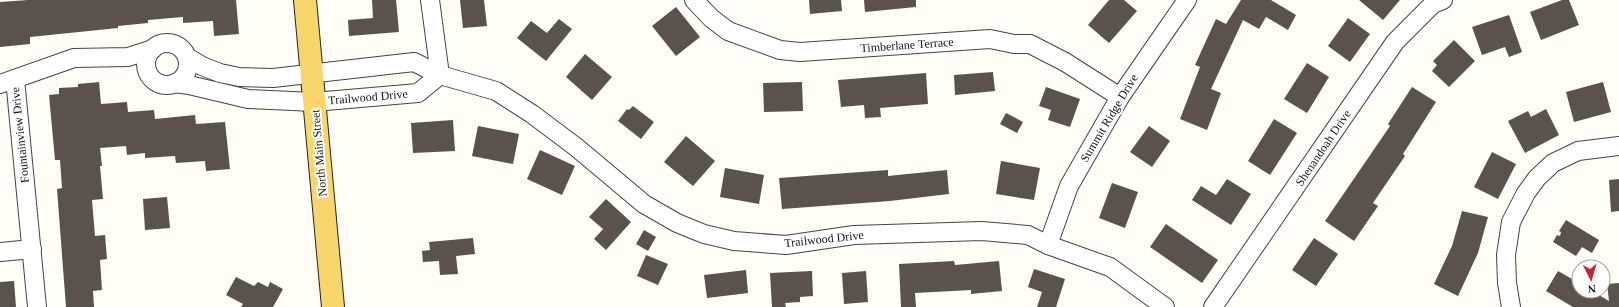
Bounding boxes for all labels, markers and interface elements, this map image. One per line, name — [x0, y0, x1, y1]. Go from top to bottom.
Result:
street label: Timberlane Terrace — [860, 35, 954, 55]
street label: Summit Ridge Drive — [1077, 72, 1141, 164]
street label: Fountainview Drive — [8, 86, 32, 184]
street label: Trailwood Drive — [328, 87, 408, 107]
street label: Shenandoah Drive — [1292, 107, 1354, 189]
street label: North Main Street — [308, 108, 330, 197]
street label: Trailwood Drive — [784, 228, 864, 250]
north arrow — [1571, 259, 1611, 299]
text: N — [1587, 283, 1596, 295]

